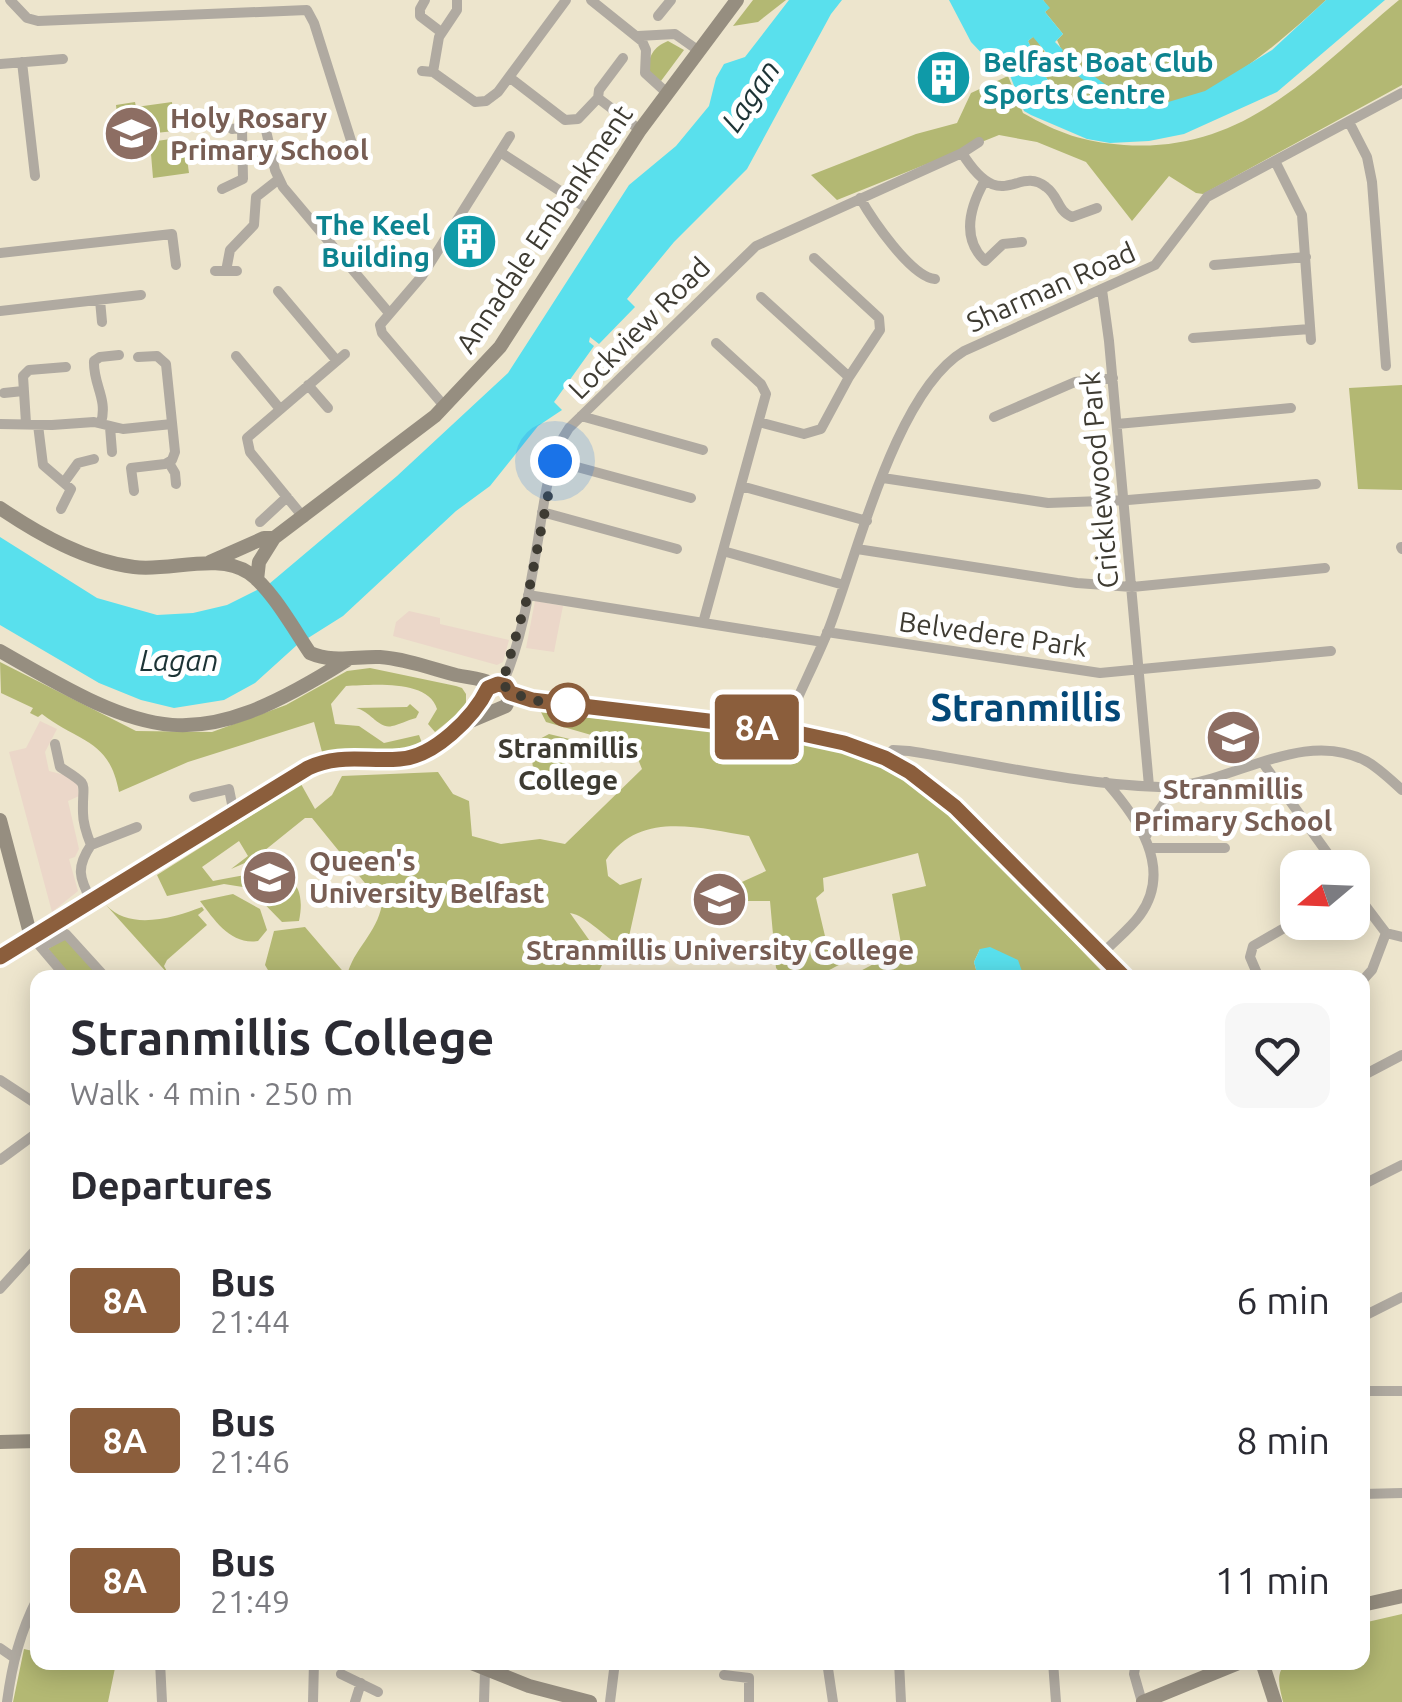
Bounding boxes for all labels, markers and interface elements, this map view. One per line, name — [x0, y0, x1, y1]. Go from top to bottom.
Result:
place label: Belfast Boat Club Sports Centre — [983, 46, 1214, 109]
building icon: Belfast Boat Club Sports Centre — [914, 48, 974, 108]
water label: Lagan — [714, 53, 786, 138]
street label: Annadale Embankment — [449, 99, 638, 358]
place label: Holy Rosary Primary School — [170, 102, 368, 165]
school or university icon: Holy Rosary Primary School — [101, 104, 161, 164]
place label: The Keel Building — [316, 209, 430, 272]
building icon: The Keel Building — [439, 211, 499, 271]
street label: Sharman Road — [962, 236, 1140, 338]
street label: Lockview Road — [562, 251, 716, 405]
street label: Cricklewood Park — [1074, 370, 1123, 590]
your location — [530, 436, 580, 486]
street label: Belvedere Park — [897, 605, 1089, 662]
water label: Lagan — [140, 643, 218, 677]
marker: Stranmillis College — [547, 684, 589, 726]
district label: Stranmillis — [931, 686, 1122, 728]
line badge: 8A — [712, 694, 802, 760]
text: 8A — [735, 707, 779, 747]
school or university icon: Stranmillis Primary School — [1203, 708, 1263, 768]
place label: Stranmillis College — [498, 732, 638, 795]
place label: Stranmillis Primary School — [1134, 773, 1332, 836]
place label: Queen's University Belfast — [309, 845, 545, 908]
school or university icon: Queen's University Belfast — [240, 847, 300, 907]
north arrow — [1280, 850, 1370, 940]
map controls — [1280, 850, 1370, 940]
school or university icon: Stranmillis University College — [690, 869, 750, 929]
place label: Stranmillis University College — [526, 934, 914, 965]
button: heart — [1225, 1003, 1330, 1108]
text: Stranmillis College — [70, 1010, 494, 1064]
text: Walk · 4 min · 250 m — [70, 1075, 353, 1111]
text: Departures — [70, 1164, 272, 1206]
text: Bus — [210, 1261, 275, 1303]
text: 6 min — [1236, 1279, 1330, 1321]
text: 8A — [103, 1280, 147, 1320]
text: 21:44 — [210, 1303, 290, 1339]
text: Bus — [210, 1401, 275, 1443]
text: 8 min — [1236, 1419, 1330, 1461]
text: 8A — [103, 1420, 147, 1460]
text: 21:46 — [210, 1443, 290, 1479]
text: Bus — [210, 1541, 275, 1583]
text: 11 min — [1215, 1559, 1330, 1601]
text: 8A — [103, 1560, 147, 1600]
text: 21:49 — [210, 1583, 290, 1619]

